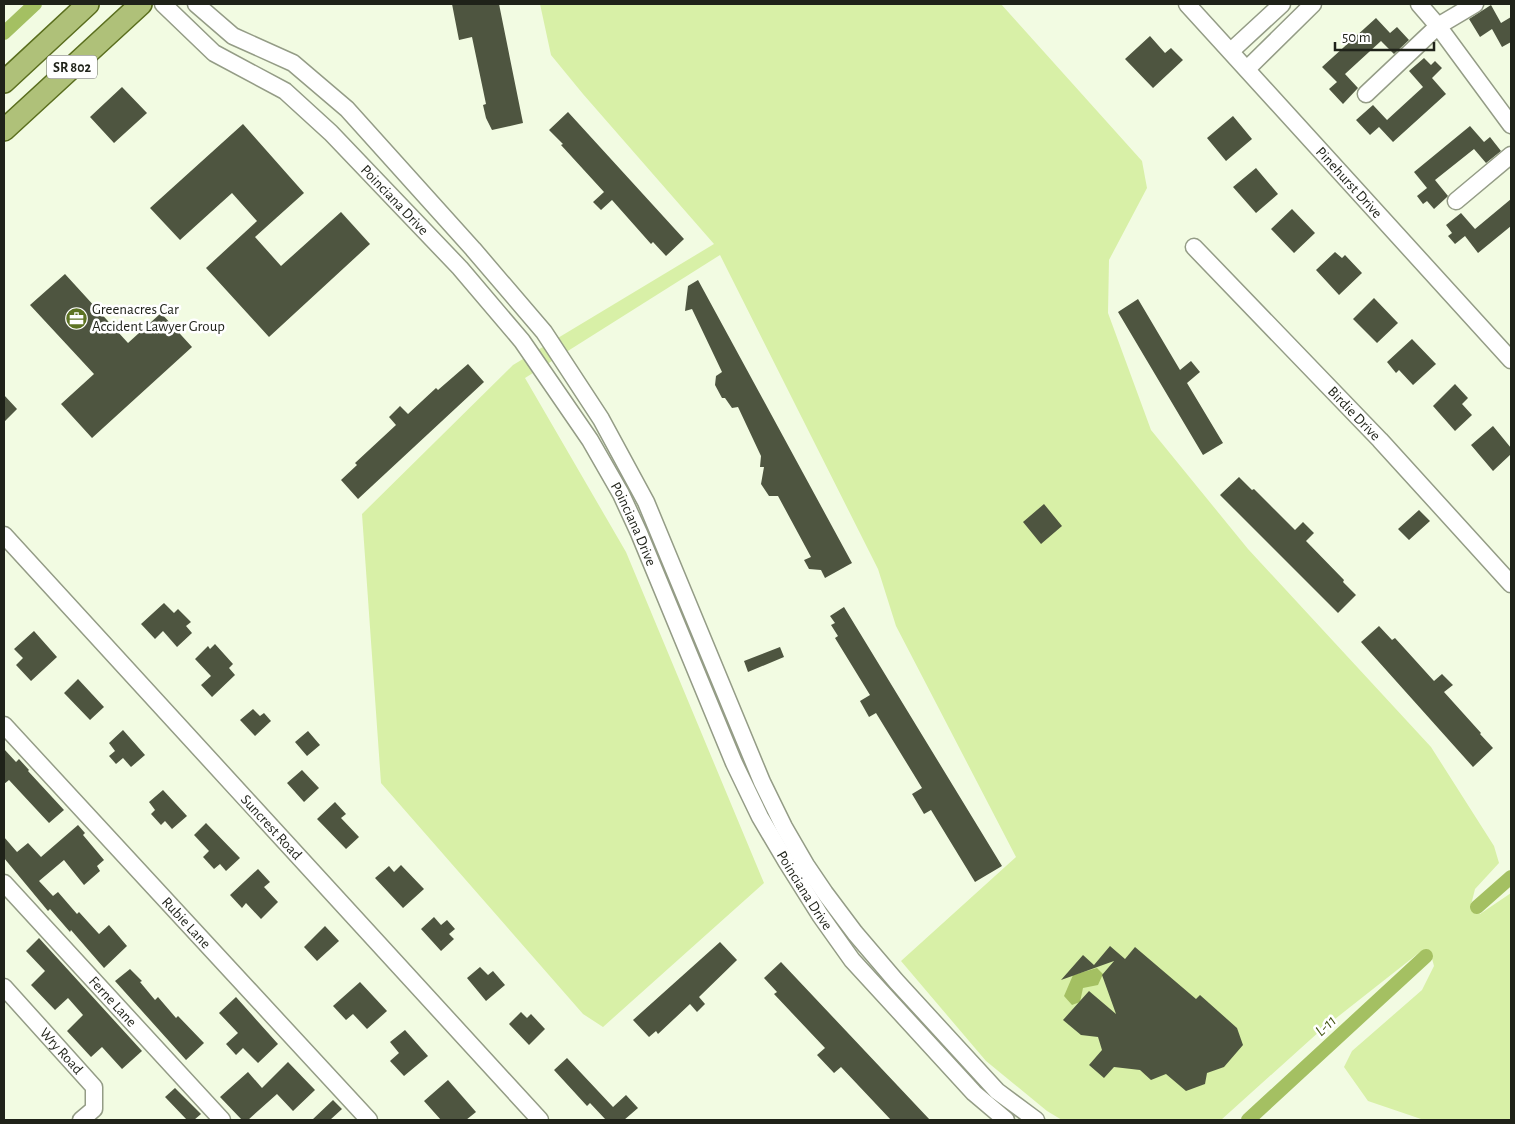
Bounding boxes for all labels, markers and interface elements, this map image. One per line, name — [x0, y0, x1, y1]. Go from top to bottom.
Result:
scale bar — [1335, 20, 1434, 52]
text: 50 m — [1342, 30, 1371, 45]
road number: SR 802 — [47, 56, 97, 78]
street label: Pinehurst Drive — [1313, 144, 1385, 221]
street label: Poinciana Drive — [358, 162, 431, 238]
place label: Greenacres Car Accident Lawyer Group — [92, 302, 225, 334]
office icon: Greenacres Car Accident Lawyer Group — [64, 306, 88, 330]
street label: Birdie Drive — [1325, 384, 1383, 444]
street label: Poinciana Drive — [608, 480, 659, 568]
street label: Suncrest Road — [238, 792, 305, 863]
street label: Poinciana Drive — [774, 848, 835, 933]
street label: Rubie Lane — [159, 894, 214, 952]
street label: Ferne Lane — [86, 974, 139, 1030]
water label: L-11 — [1312, 1012, 1339, 1039]
street label: Wry Road — [37, 1025, 86, 1077]

